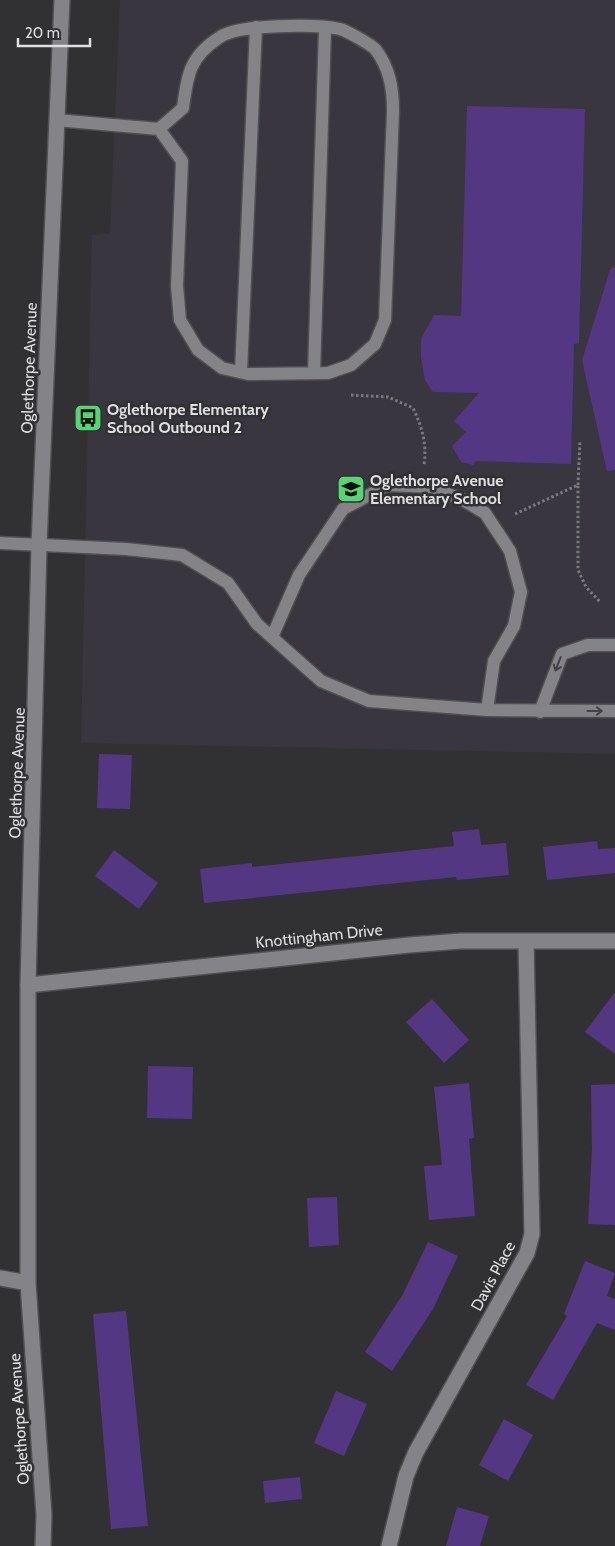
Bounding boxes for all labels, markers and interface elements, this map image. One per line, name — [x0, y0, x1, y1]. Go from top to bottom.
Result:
scale bar — [18, 15, 90, 47]
text: 20 m — [25, 24, 60, 42]
street label: Oglethorpe Avenue — [17, 302, 41, 434]
place label: Oglethorpe Elementary School Outbound 2 — [107, 400, 269, 437]
bus stop icon: Oglethorpe Elementary School Outbound 2 — [73, 403, 103, 433]
place label: Oglethorpe Avenue Elementary School — [370, 471, 503, 508]
school or university icon: Oglethorpe Avenue Elementary School — [336, 474, 366, 504]
one-way arrow — [553, 656, 562, 672]
one-way arrow — [586, 706, 603, 716]
street label: Oglethorpe Avenue — [5, 707, 29, 839]
street label: Knottingham Drive — [255, 920, 383, 952]
street label: Davis Place — [467, 1238, 519, 1314]
street label: Oglethorpe Avenue — [5, 1353, 33, 1485]

